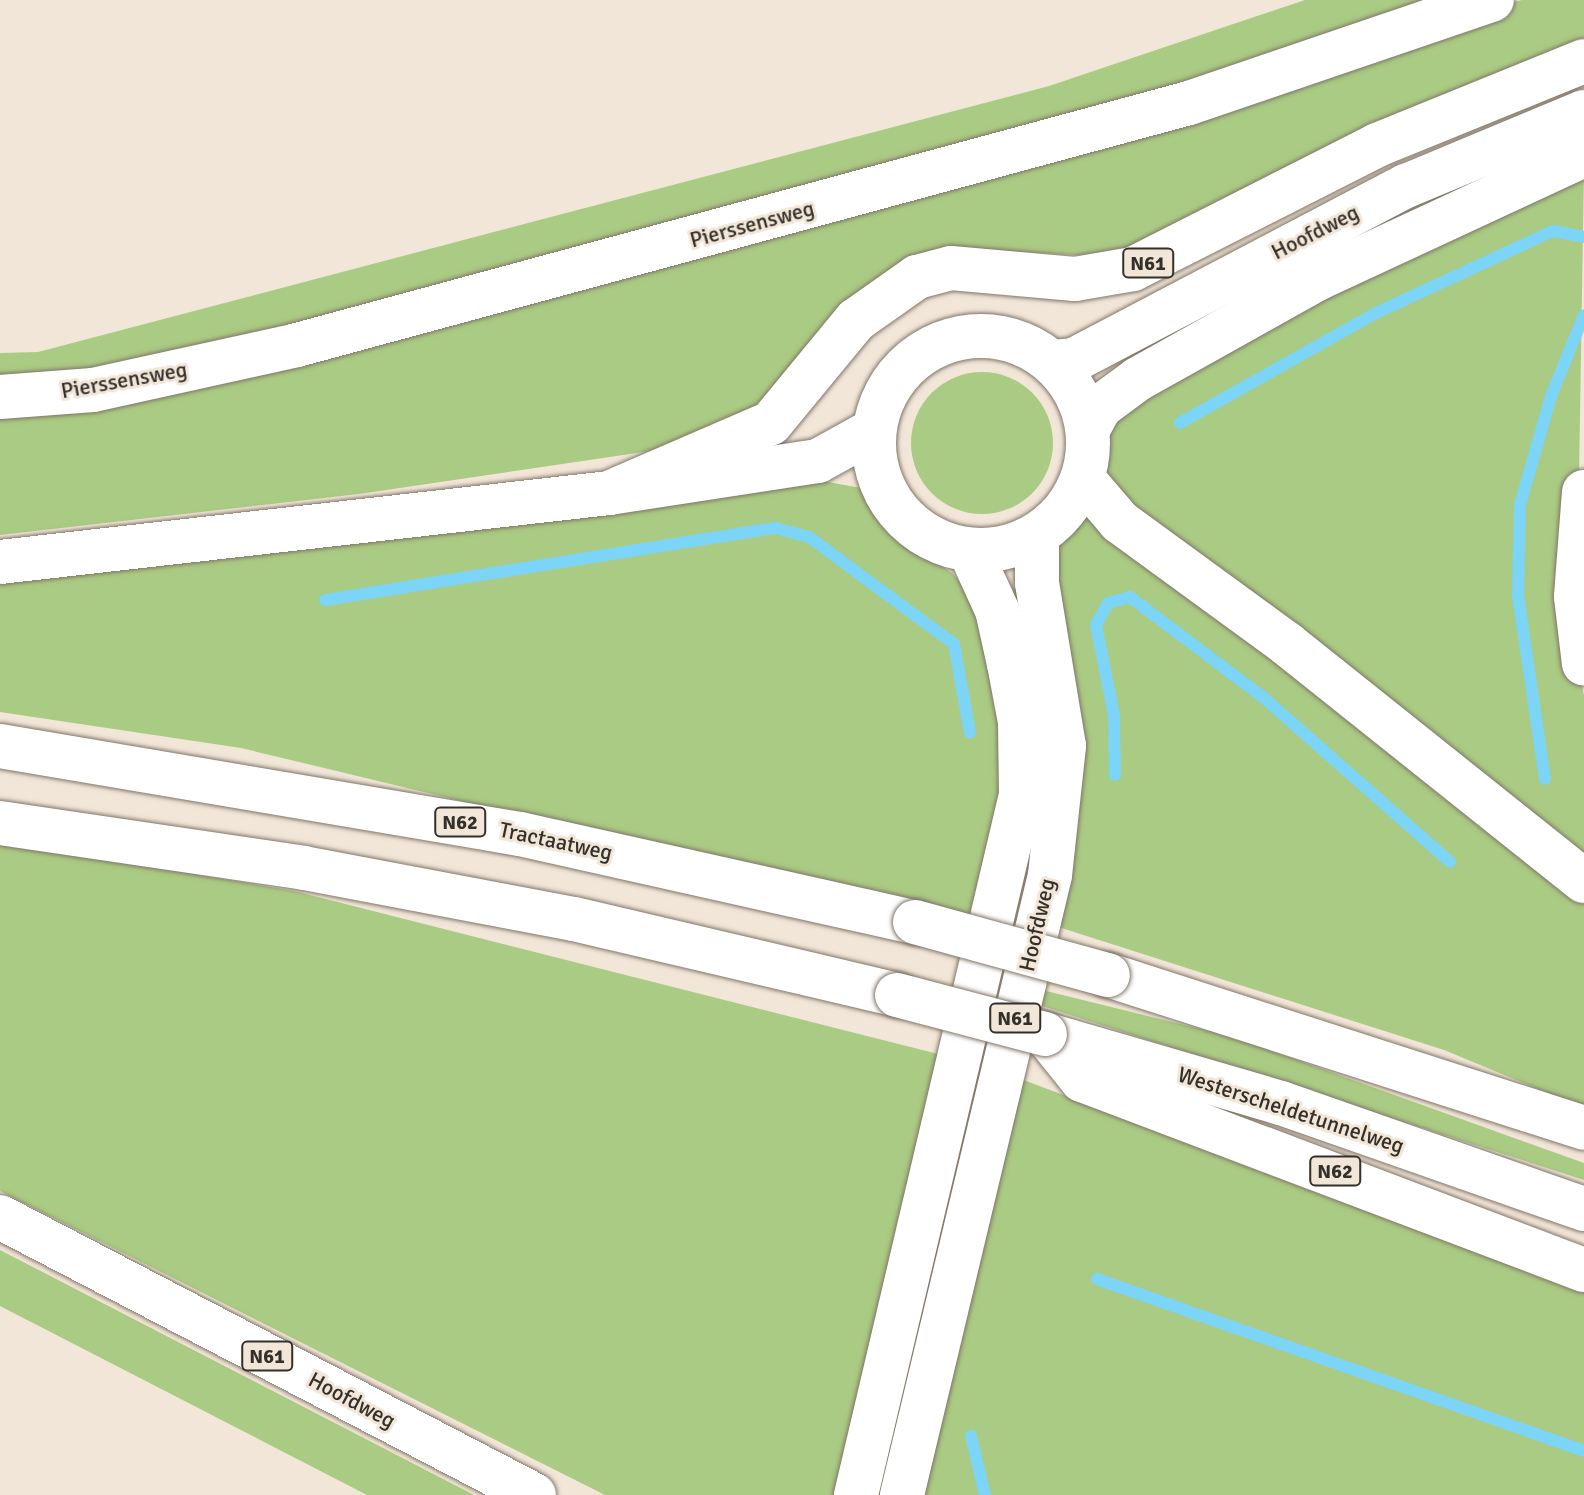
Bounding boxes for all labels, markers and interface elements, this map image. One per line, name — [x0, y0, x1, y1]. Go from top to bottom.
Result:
street label: Pierssensweg — [687, 195, 817, 253]
street label: Hoofdweg — [1267, 199, 1363, 265]
road number: N61 — [1122, 247, 1174, 279]
street label: Pierssensweg — [59, 356, 189, 404]
road number: N62 — [434, 806, 486, 838]
street label: Tractaatweg — [497, 816, 615, 866]
street label: Hoofdweg — [1013, 876, 1061, 974]
road number: N61 — [989, 1002, 1041, 1034]
street label: Westerscheldetunnelweg — [1175, 1061, 1407, 1159]
road number: N62 — [1309, 1155, 1361, 1187]
road number: N61 — [241, 1340, 293, 1372]
street label: Hoofdweg — [304, 1366, 400, 1434]

